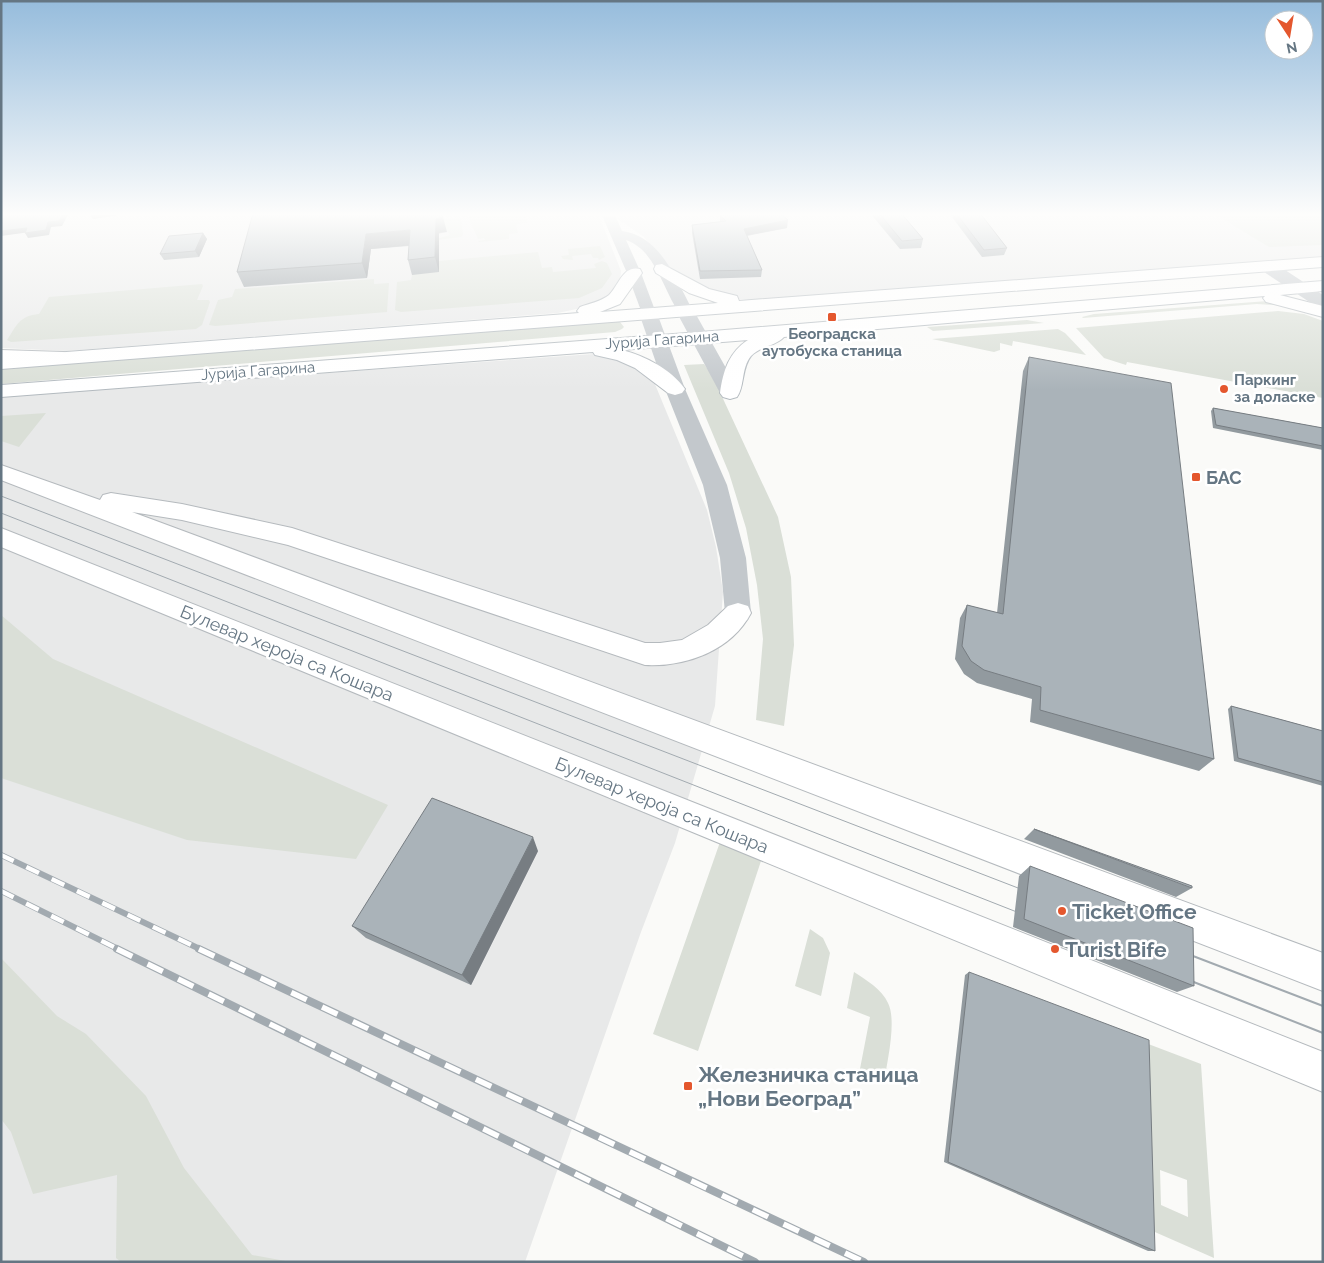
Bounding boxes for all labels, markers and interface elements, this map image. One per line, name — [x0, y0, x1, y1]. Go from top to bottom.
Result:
north arrow — [1264, 10, 1314, 60]
text: N — [1285, 39, 1299, 57]
marker: Београдска аутобуска станица — [826, 311, 838, 323]
place label: Београдска аутобуска станица — [762, 325, 902, 360]
street label: Јурија Гагарина — [604, 327, 720, 353]
street label: Јурија Гагарина — [200, 358, 316, 384]
place label: Паркинг за доласке — [1234, 371, 1315, 406]
marker: Паркинг за доласке — [1218, 383, 1230, 395]
place label: БАС — [1206, 467, 1242, 488]
marker: БАС — [1190, 471, 1202, 483]
street label: Булевар хероја са Кошара — [177, 601, 397, 705]
street label: Булевар хероја са Кошара — [552, 753, 772, 857]
place label: Ticket Office — [1072, 899, 1197, 924]
marker: Ticket Office — [1056, 905, 1068, 917]
place label: Turist Bife — [1065, 937, 1167, 962]
marker: Turist Bife — [1049, 943, 1061, 955]
place label: Железничка станица „Нови Београд” — [698, 1062, 919, 1111]
marker: Железничка станица „Нови Београд” — [682, 1080, 694, 1092]

